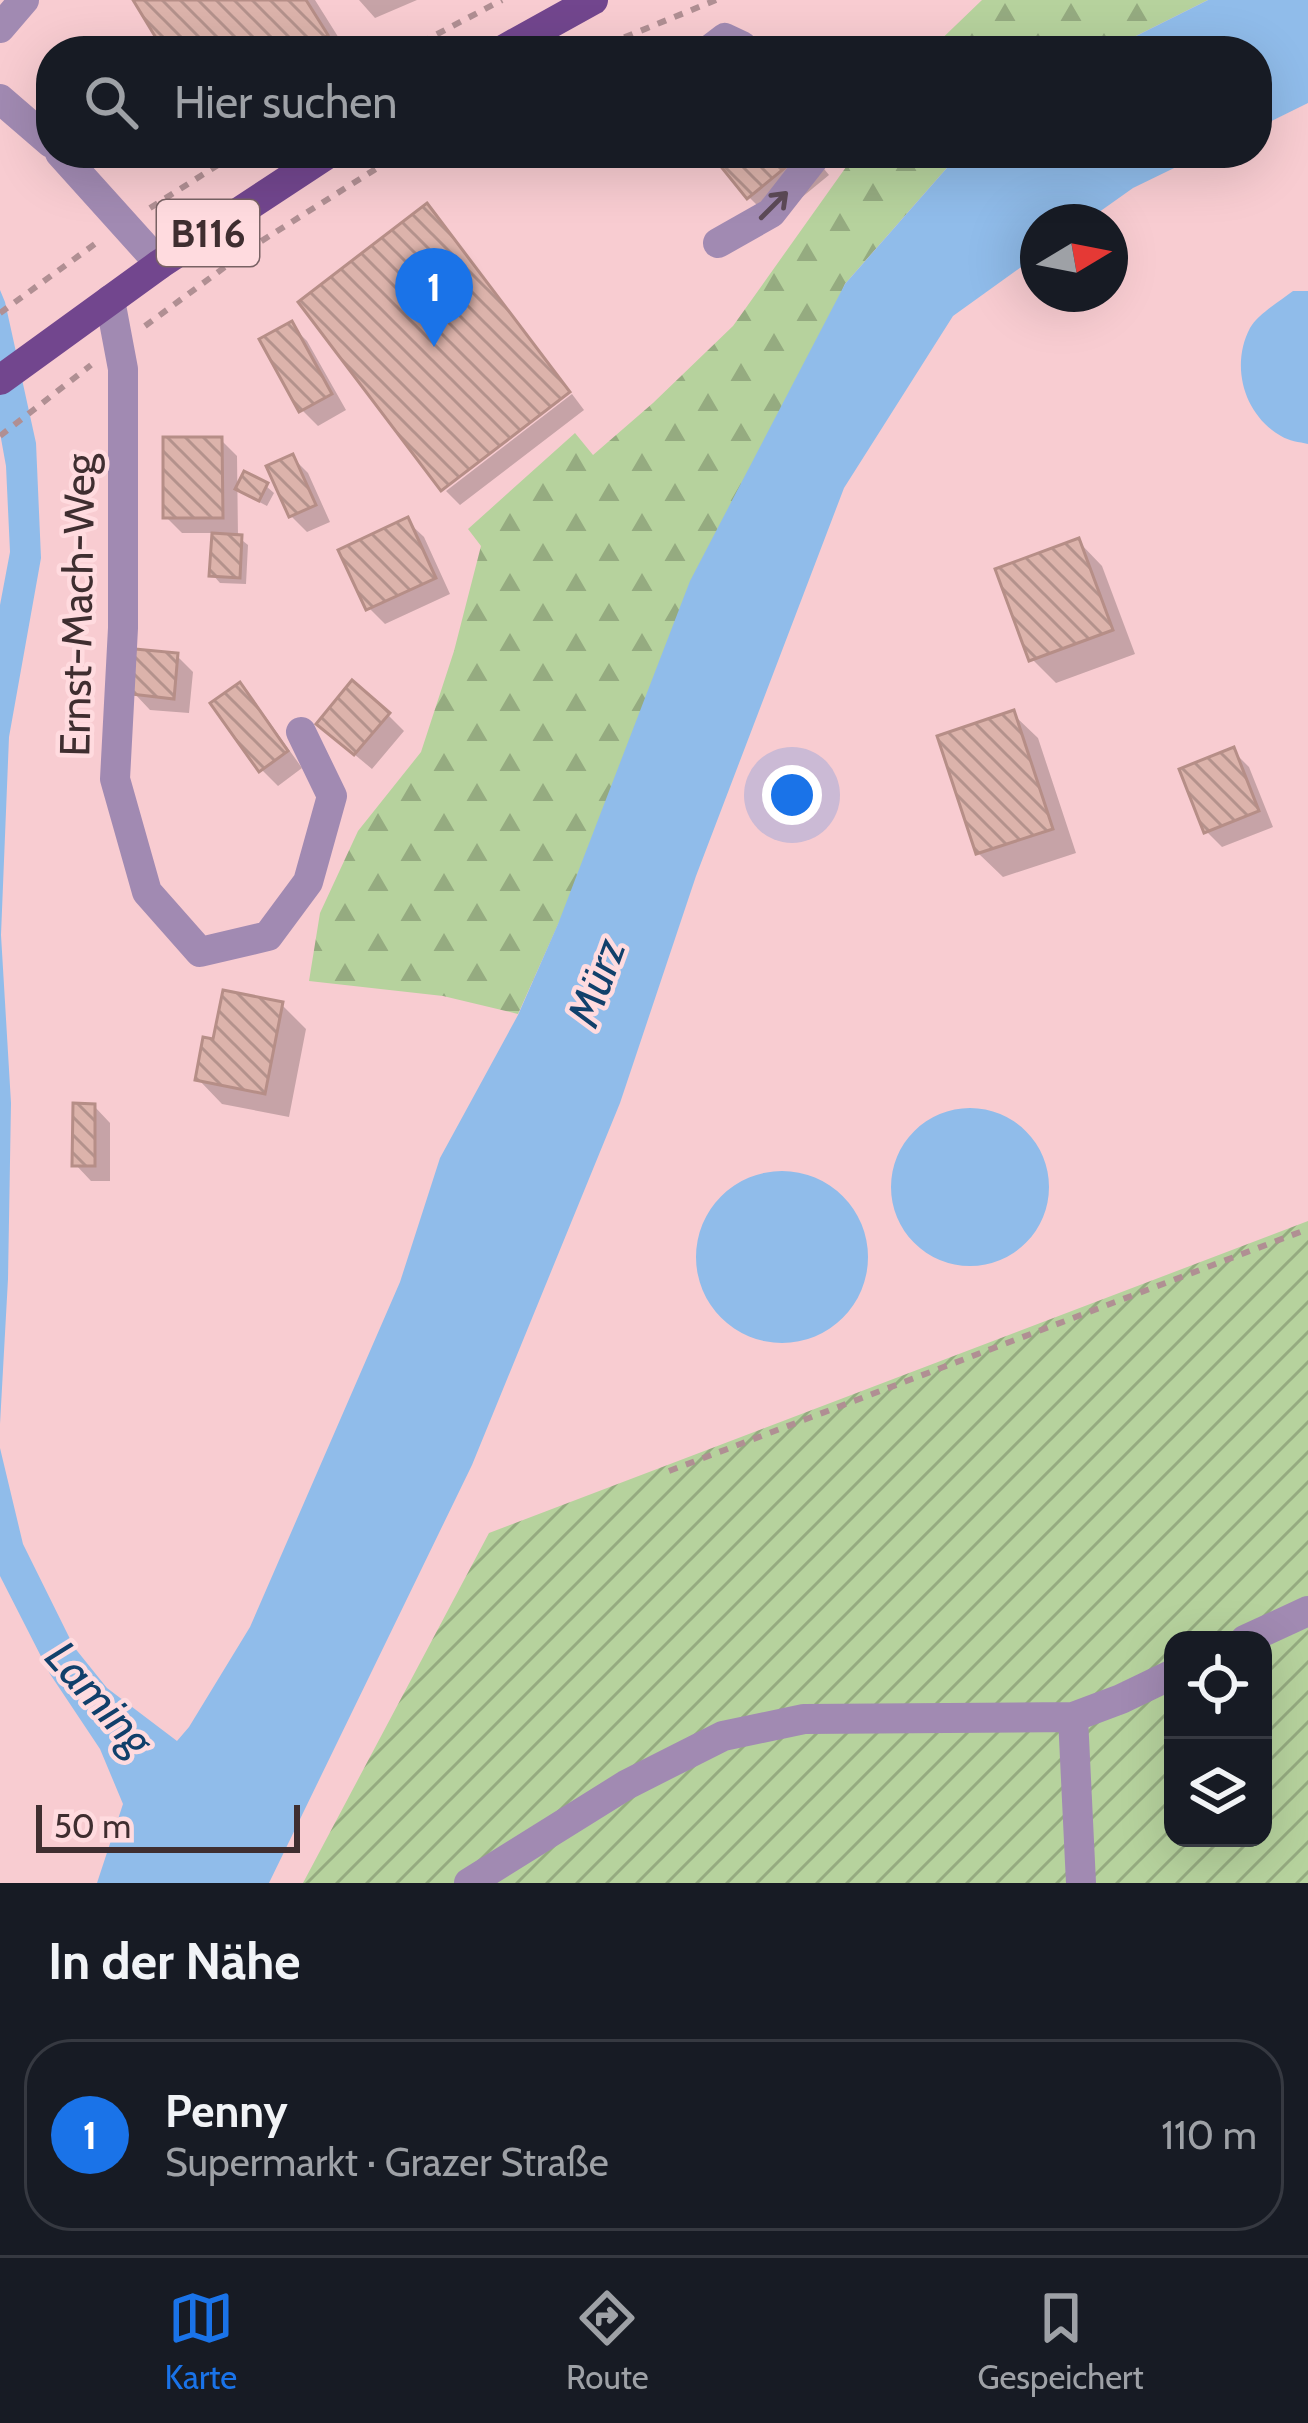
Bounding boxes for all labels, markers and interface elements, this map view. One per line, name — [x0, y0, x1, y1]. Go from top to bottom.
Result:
search box — [36, 36, 1272, 168]
icon: search — [78, 69, 144, 135]
text: Hier suchen — [174, 75, 398, 129]
one-way arrow — [758, 191, 788, 221]
road number: B116 — [157, 200, 259, 266]
north arrow — [1020, 204, 1128, 312]
pin: 1 — [395, 248, 473, 347]
street label: Ernst-Mach-Weg — [48, 452, 106, 757]
your location — [762, 765, 822, 825]
water label: Mürz — [555, 930, 637, 1034]
water label: Laming — [35, 1630, 166, 1767]
map controls — [1164, 1631, 1272, 1847]
button: locate — [1164, 1631, 1272, 1739]
button: layers — [1164, 1739, 1272, 1847]
scale bar — [36, 1799, 300, 1852]
text: 50 m — [54, 1806, 131, 1846]
text: In der Nähe — [48, 1930, 301, 1992]
text: Penny — [165, 2084, 288, 2138]
text: 1 — [83, 2111, 97, 2159]
text: 110 m — [1161, 2111, 1257, 2159]
text: Supermarkt · Grazer Straße — [165, 2138, 609, 2186]
tab: Karte — [164, 2285, 237, 2397]
tab: Route — [566, 2285, 649, 2397]
tab: Gespeichert — [977, 2285, 1144, 2397]

